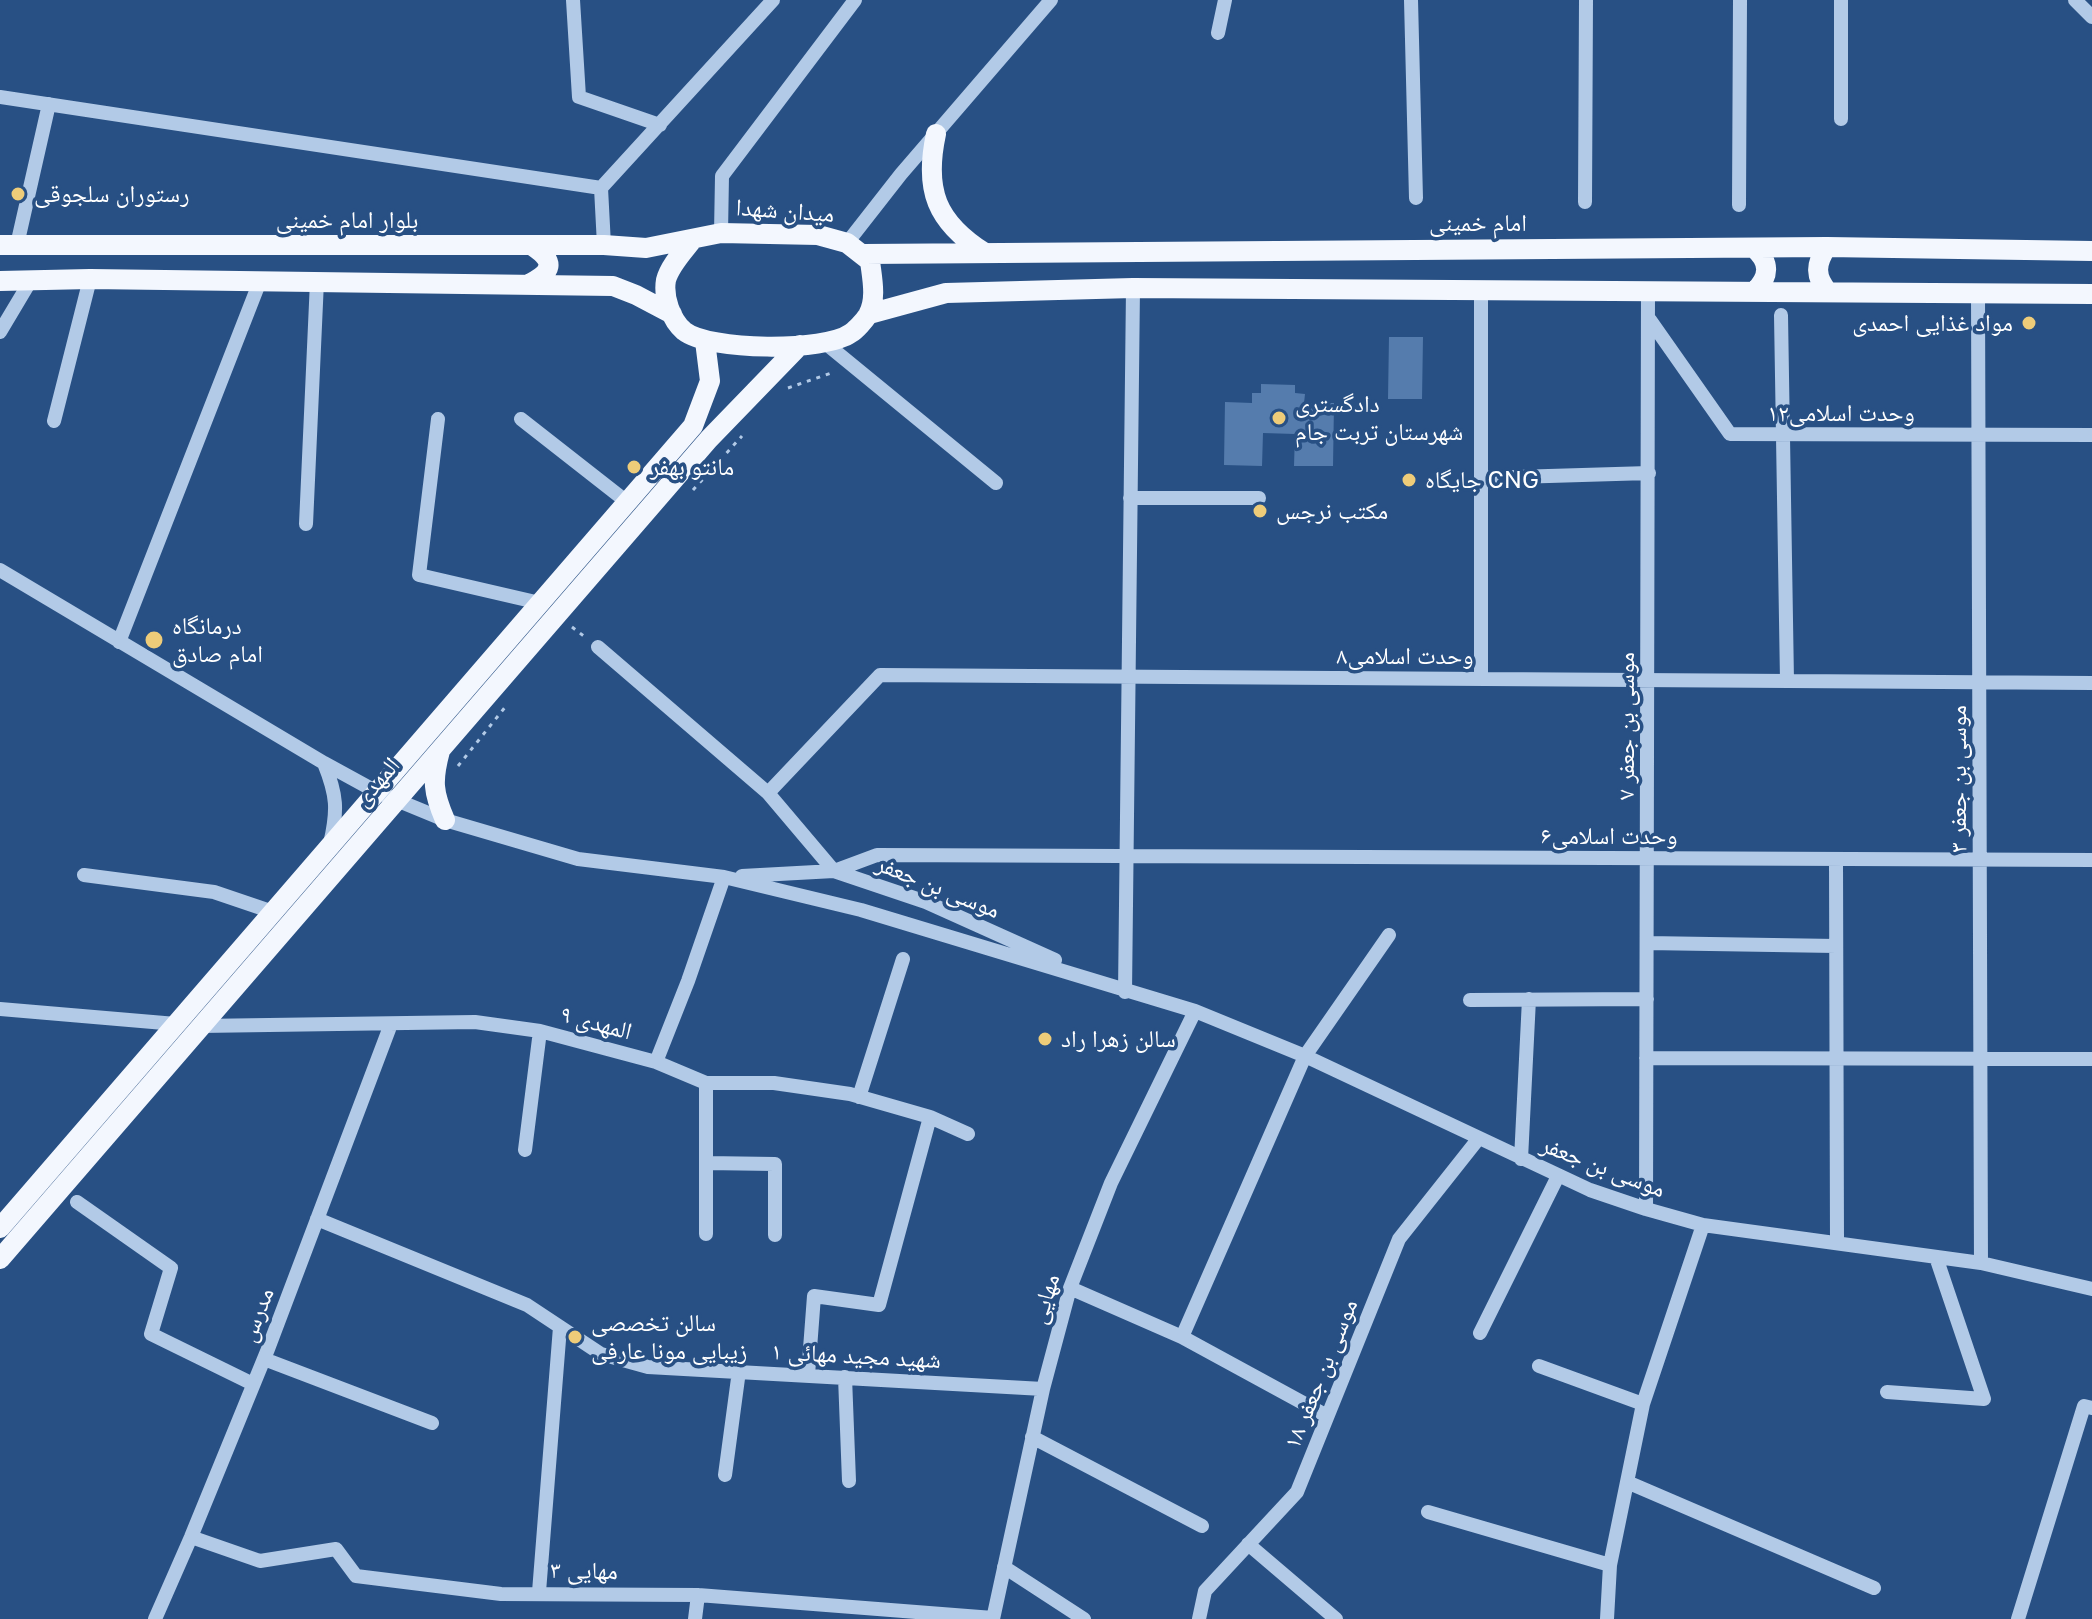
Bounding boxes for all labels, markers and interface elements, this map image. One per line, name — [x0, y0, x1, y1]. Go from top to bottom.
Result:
place label: رستوران سلجوقی — [34, 180, 189, 208]
marker: رستوران سلجوقی — [9, 185, 27, 203]
street label: میدان شهدا — [735, 193, 835, 229]
street label: بلوار امام خمینی — [276, 206, 418, 234]
street label: امام خمینی — [1429, 209, 1527, 237]
place label: مواد غذایی احمدی — [1852, 309, 2013, 337]
marker: مواد غذایی احمدی — [2020, 314, 2038, 332]
place label: دادگستری شهرستان تربت جام — [1295, 390, 1463, 446]
street label: وحدت اسلامی۱۲ — [1767, 399, 1915, 427]
marker: دادگستری شهرستان تربت جام — [1270, 409, 1288, 427]
place label: مانتو بهفر — [650, 453, 734, 481]
marker: مانتو بهفر — [625, 458, 643, 476]
place label: جایگاه CNG — [1425, 466, 1539, 494]
marker: جایگاه CNG — [1400, 471, 1418, 489]
place label: مكتب نرجس — [1276, 497, 1388, 525]
marker: مكتب نرجس — [1251, 502, 1269, 520]
place label: درمانگاه امام صادق — [172, 612, 263, 668]
marker: درمانگاه امام صادق — [143, 629, 165, 651]
street label: وحدت اسلامی۸ — [1337, 642, 1473, 670]
street label: موسی بن جعفر ۷ — [1612, 652, 1640, 800]
street label: موسی بن جعفر ۳ — [1944, 705, 1972, 853]
street label: المهدی — [348, 751, 406, 813]
street label: وحدت اسلامی۶ — [1541, 822, 1677, 850]
street label: موسی بن جعفر — [872, 849, 1004, 925]
street label: المهدی ۹ — [557, 1000, 635, 1046]
place label: سالن زهرا راد — [1061, 1025, 1176, 1053]
marker: سالن زهرا راد — [1036, 1030, 1054, 1048]
street label: موسی بن جعفر — [1537, 1130, 1669, 1204]
street label: مهایی — [1024, 1270, 1066, 1328]
street label: مدرس — [234, 1284, 280, 1346]
street label: موسی بن جعفر ۱۸ — [1278, 1295, 1364, 1453]
place label: سالن تخصصی زیبایی مونا عارفی — [591, 1309, 747, 1365]
marker: سالن تخصصی زیبایی مونا عارفی — [566, 1328, 584, 1346]
street label: شهید مجید مهائی ۱ — [770, 1337, 942, 1375]
street label: مهایی ۳ — [550, 1556, 618, 1586]

